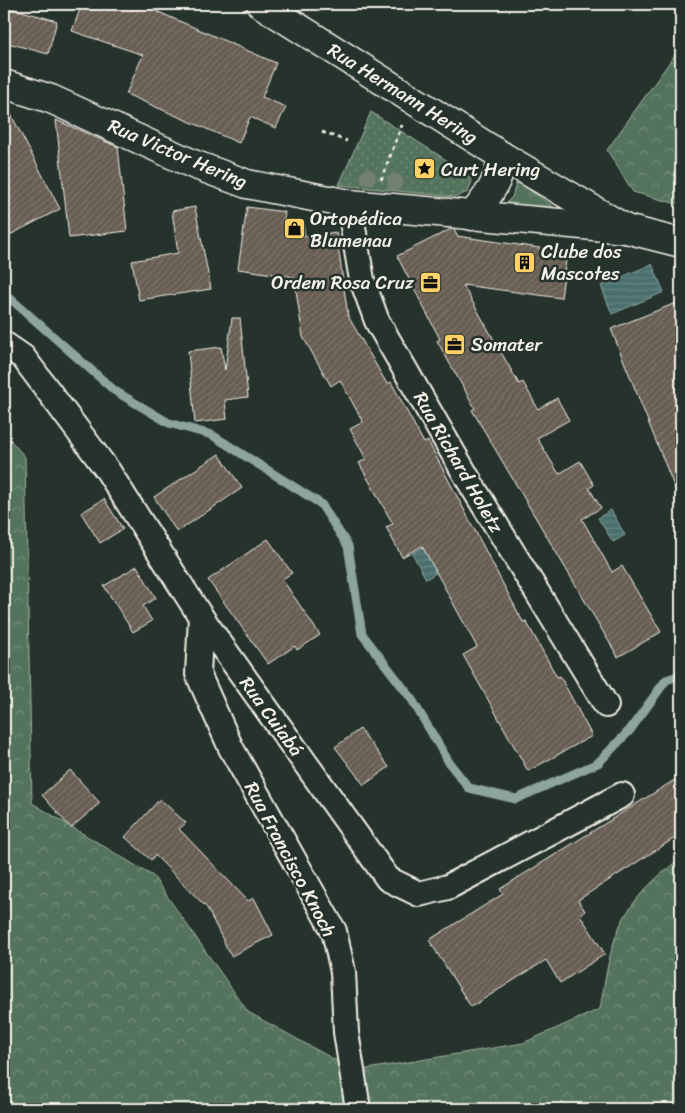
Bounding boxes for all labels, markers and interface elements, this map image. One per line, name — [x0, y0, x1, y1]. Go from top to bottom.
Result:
street label: Rua Hermann Hering — [321, 34, 485, 153]
street label: Rua Victor Hering — [103, 109, 253, 198]
place label: Curt Hering — [441, 153, 541, 186]
place icon: Curt Hering — [413, 157, 437, 181]
place label: Ortopédica Blumenau — [310, 202, 403, 257]
shop icon: Ortopédica Blumenau — [282, 217, 306, 241]
place label: Clube dos Mascotes — [541, 235, 622, 290]
building icon: Clube dos Mascotes — [513, 250, 537, 274]
place label: Ordem Rosa Cruz — [271, 266, 415, 299]
office icon: Ordem Rosa Cruz — [418, 270, 442, 294]
place label: Somater — [471, 328, 543, 361]
office icon: Somater — [443, 332, 467, 356]
street label: Rua Richard Holetz — [405, 385, 513, 540]
street label: Rua Cuiabá — [231, 669, 313, 764]
street label: Rua Francisco Knoch — [236, 775, 346, 943]

